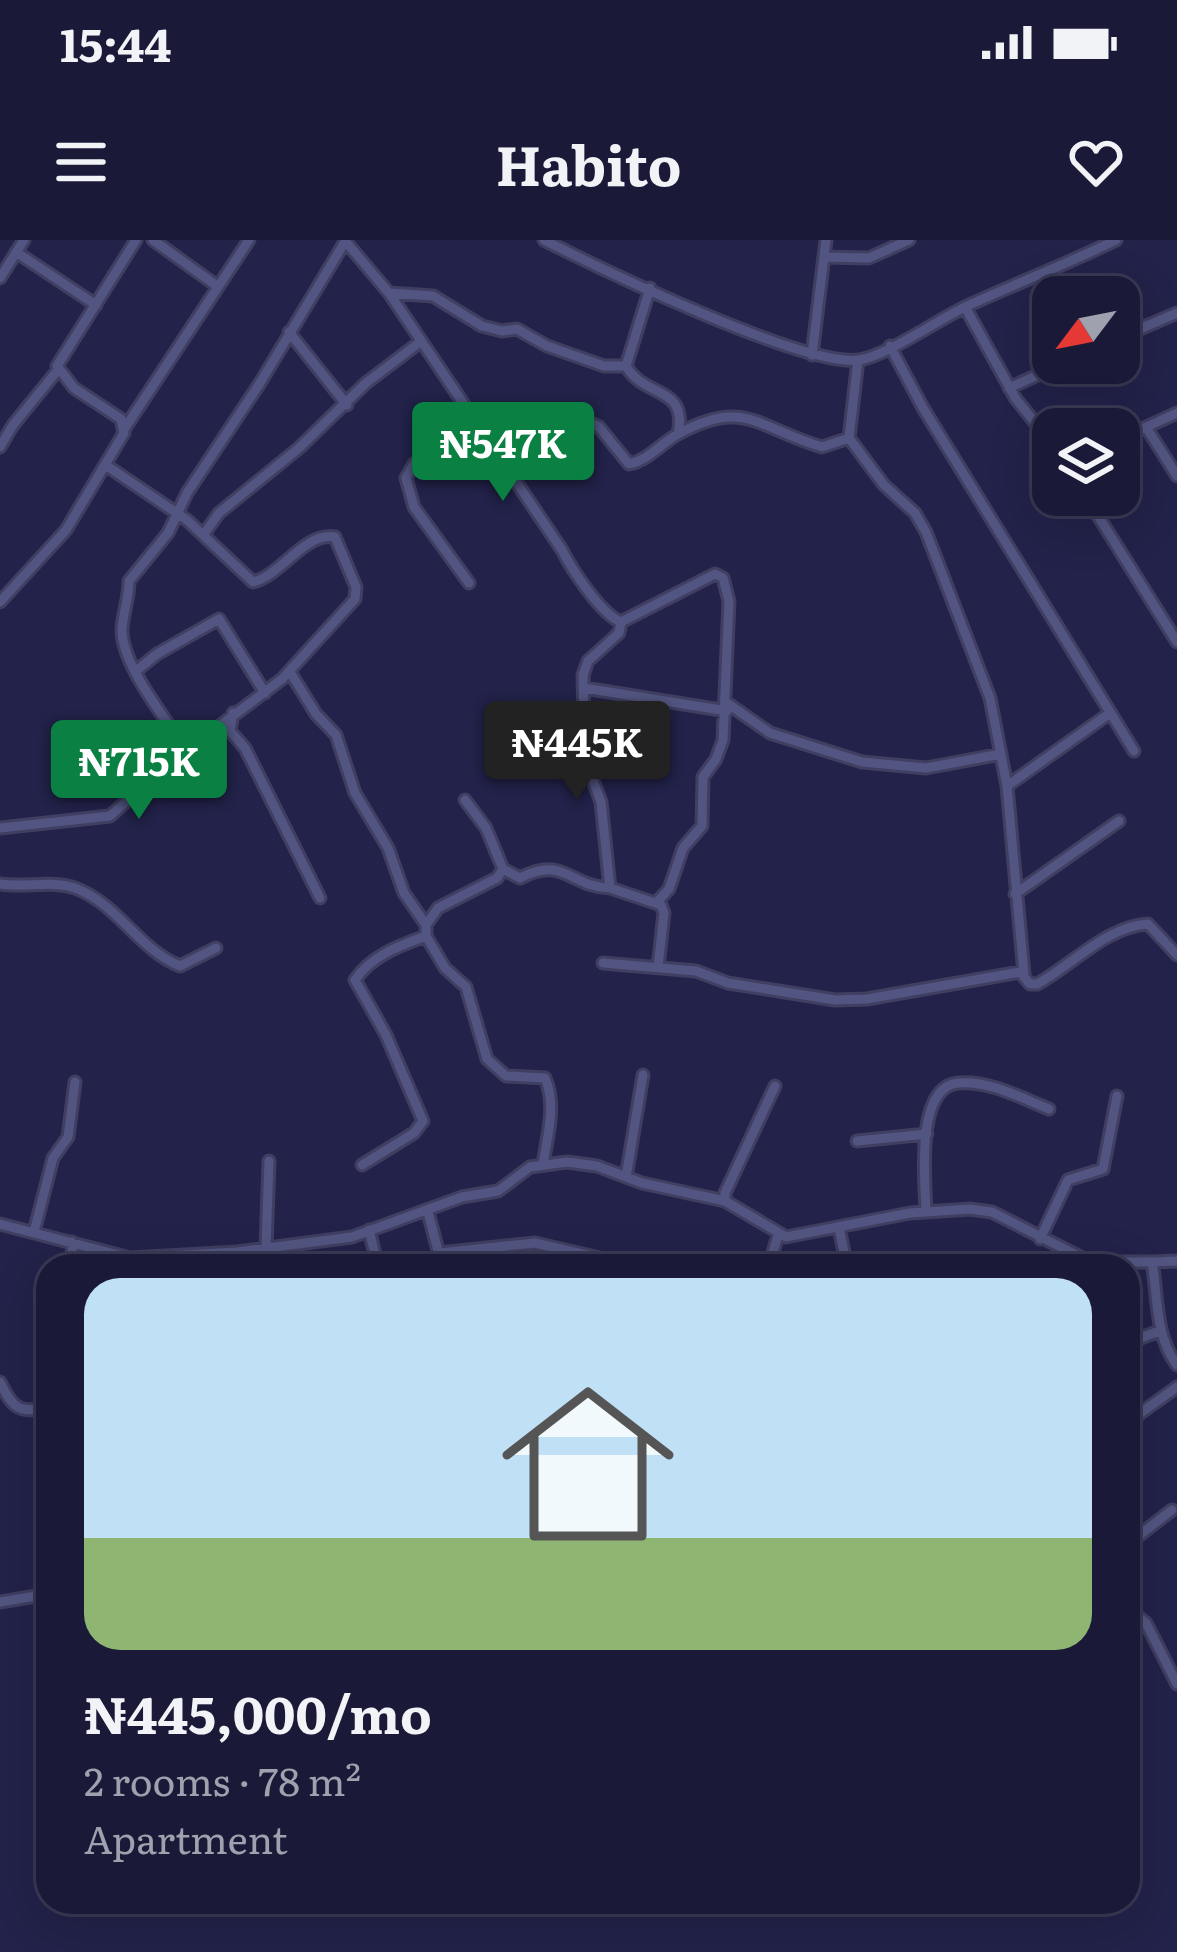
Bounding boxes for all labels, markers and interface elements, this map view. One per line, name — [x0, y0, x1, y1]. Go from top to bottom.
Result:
text: 15:44 — [60, 9, 171, 76]
text: Habito — [496, 122, 681, 203]
icon: menu — [48, 129, 114, 195]
icon: heart — [1063, 129, 1129, 195]
north arrow — [1032, 276, 1140, 384]
map controls — [1032, 276, 1140, 516]
pin: ₦547K — [419, 402, 587, 504]
button: layers — [1032, 408, 1140, 516]
text: ₦547K — [439, 412, 567, 470]
pin: ₦445K — [493, 701, 661, 803]
text: ₦445K — [511, 711, 643, 769]
pin: ₦715K — [55, 720, 223, 822]
text: ₦715K — [78, 730, 200, 788]
icon: home — [480, 1356, 696, 1572]
text: ₦445,000/mo — [84, 1674, 432, 1750]
text: 2 rooms · 78 m² — [84, 1750, 361, 1808]
text: Apartment — [84, 1808, 288, 1866]

